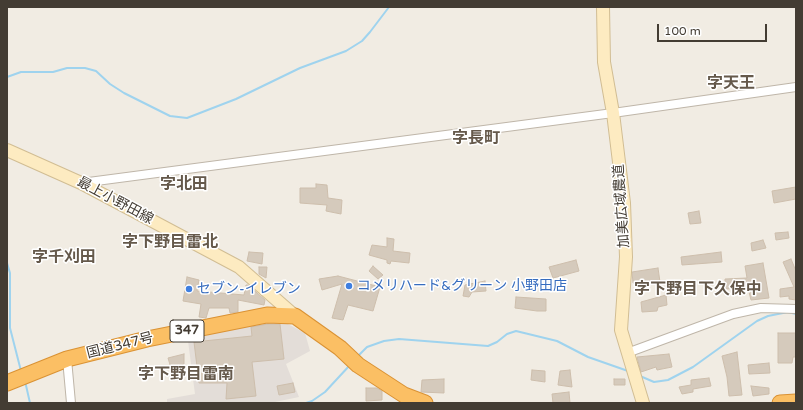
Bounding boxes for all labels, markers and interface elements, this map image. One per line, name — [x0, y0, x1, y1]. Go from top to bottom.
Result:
scale bar — [659, 16, 769, 42]
text: 100 m — [664, 24, 701, 38]
district label: 字天王 — [707, 74, 755, 94]
district label: 字長町 — [452, 129, 500, 149]
street label: 加美広域農道 — [611, 164, 633, 248]
street label: 最上小野田線 — [74, 174, 156, 228]
district label: 字北田 — [160, 175, 208, 195]
district label: 字下野目雷北 — [122, 233, 218, 253]
district label: 字千刈田 — [32, 248, 96, 268]
place label: コメリハード&グリーン 小野田店 — [357, 278, 567, 294]
district label: 字下野目下久保中 — [634, 280, 762, 300]
place label: セブン-イレブン — [197, 281, 301, 297]
marker: コメリハード&グリーン 小野田店 — [344, 281, 354, 291]
marker: セブン-イレブン — [184, 284, 194, 294]
road number: 347 — [170, 320, 204, 342]
street label: 国道347号 — [85, 330, 155, 362]
district label: 字下野目雷南 — [138, 365, 234, 385]

